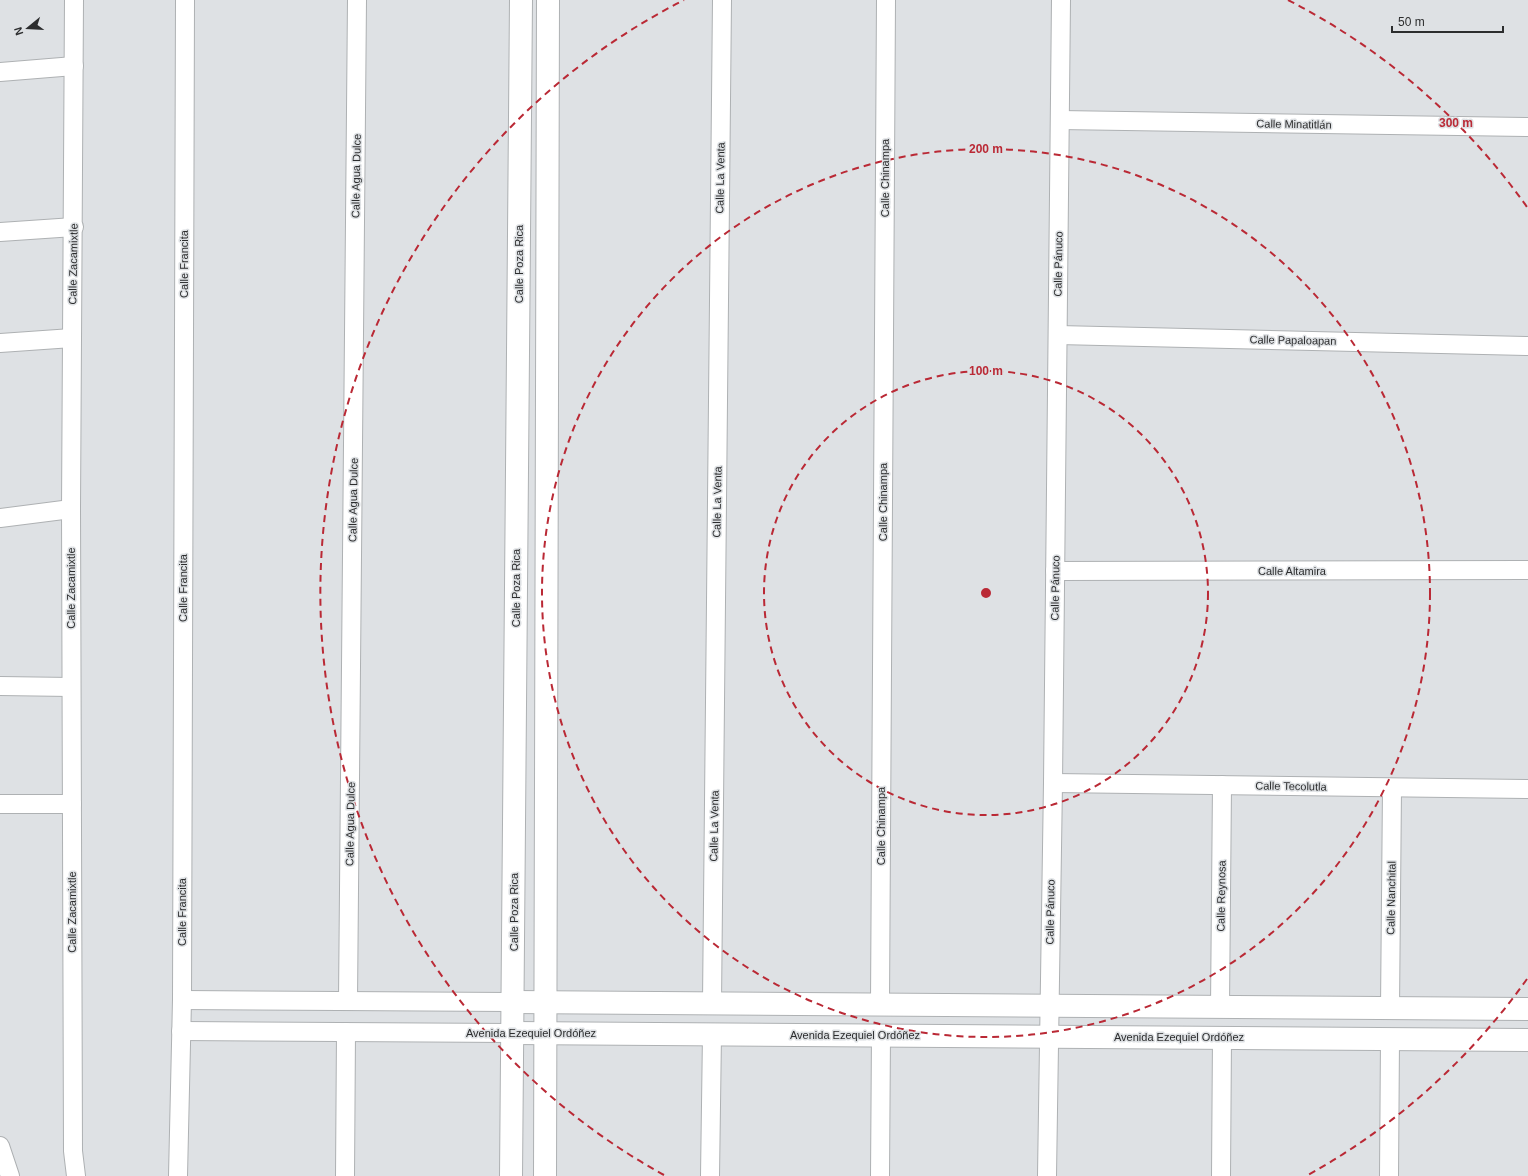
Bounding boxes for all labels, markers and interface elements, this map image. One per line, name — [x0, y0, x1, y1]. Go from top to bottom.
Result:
north arrow — [8, 8, 48, 48]
scale bar — [1392, 8, 1503, 34]
text: 50 m — [1398, 15, 1425, 29]
text: N — [12, 25, 25, 37]
text: 300 m — [1439, 116, 1473, 130]
street label: Calle Minatitlán — [1256, 117, 1332, 131]
street label: Calle Agua Dulce — [349, 134, 363, 218]
street label: Calle Chinampa — [879, 138, 891, 217]
street label: Calle La Venta — [713, 141, 727, 214]
text: 200 m — [969, 142, 1003, 156]
street label: Calle Zacamixtle — [66, 223, 80, 305]
street label: Calle Poza Rica — [513, 224, 525, 303]
street label: Calle Francita — [178, 229, 190, 298]
street label: Calle Pánuco — [1051, 231, 1065, 297]
street label: Calle Papaloapan — [1249, 333, 1337, 347]
text: 100 m — [969, 364, 1003, 378]
street label: Calle Agua Dulce — [346, 458, 360, 542]
street label: Calle Chinampa — [877, 462, 889, 541]
street label: Calle La Venta — [710, 465, 724, 538]
street label: Calle Zacamixtle — [65, 547, 77, 629]
street label: Calle Poza Rica — [510, 548, 522, 627]
street label: Calle Francita — [177, 553, 189, 622]
street label: Calle Pánuco — [1048, 555, 1062, 621]
street label: Calle Altamira — [1258, 565, 1327, 577]
centre of rings — [979, 586, 993, 600]
street label: Calle Tecolutla — [1255, 779, 1328, 793]
street label: Calle Agua Dulce — [343, 782, 357, 866]
street label: Calle Chinampa — [875, 786, 887, 865]
street label: Calle La Venta — [707, 789, 721, 862]
street label: Calle Reynosa — [1214, 859, 1228, 932]
street label: Calle Nanchital — [1384, 861, 1398, 935]
street label: Calle Zacamixtle — [66, 871, 78, 953]
street label: Calle Poza Rica — [508, 872, 520, 951]
street label: Calle Francita — [176, 877, 188, 946]
street label: Calle Pánuco — [1043, 879, 1057, 945]
street label: Avenida Ezequiel Ordóñez — [466, 1027, 596, 1039]
street label: Avenida Ezequiel Ordóñez — [790, 1029, 920, 1041]
street label: Avenida Ezequiel Ordóñez — [1114, 1031, 1244, 1043]

